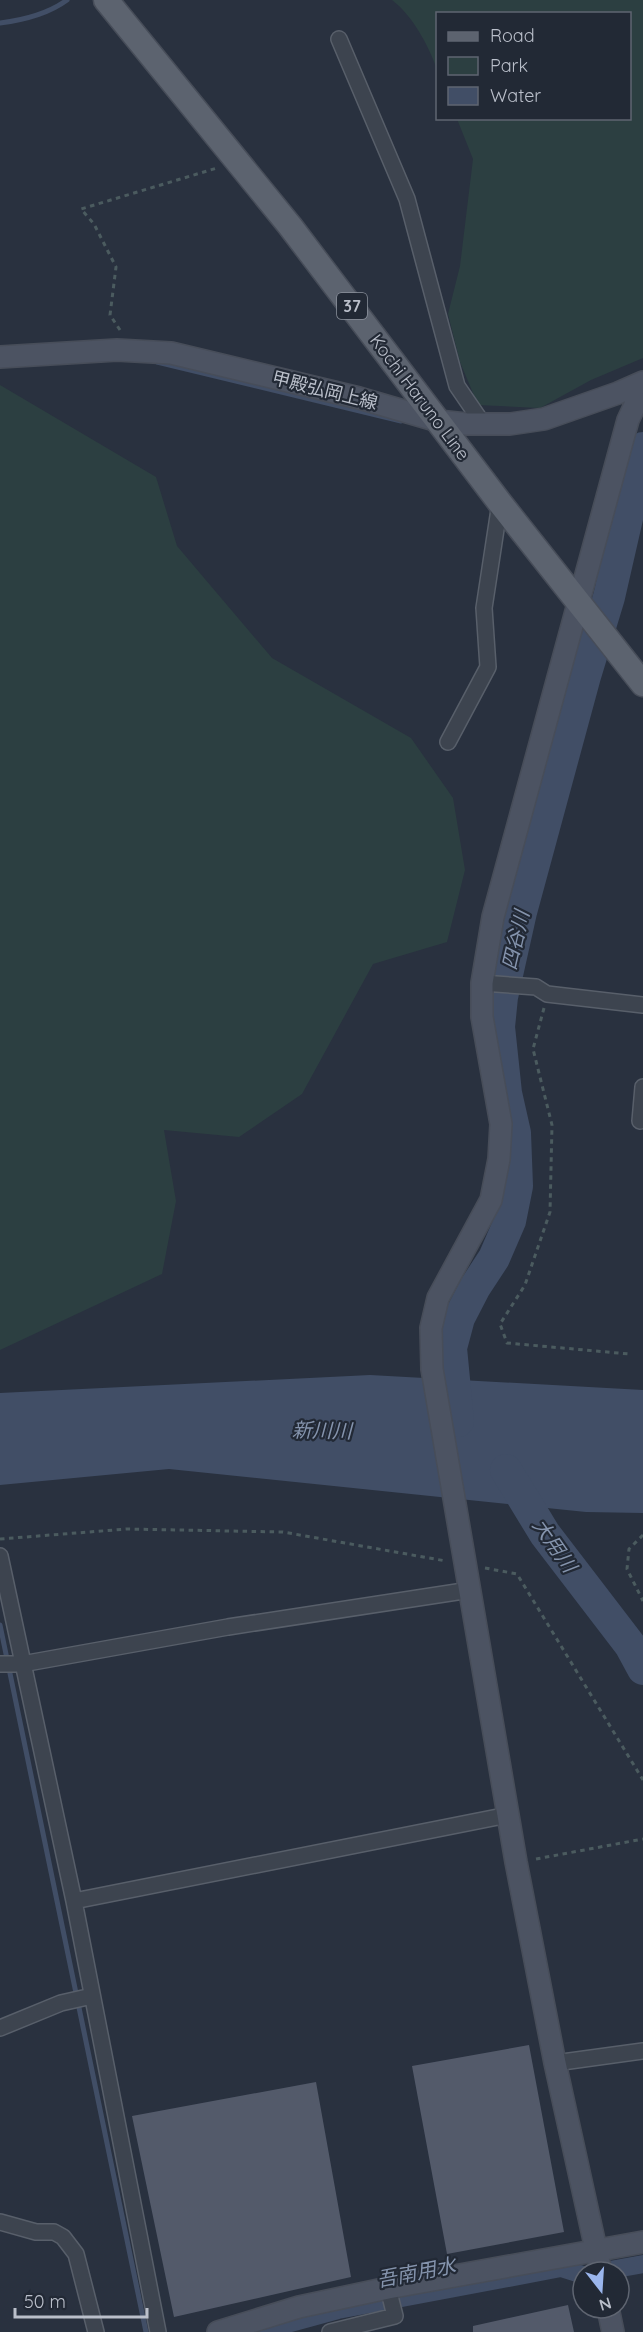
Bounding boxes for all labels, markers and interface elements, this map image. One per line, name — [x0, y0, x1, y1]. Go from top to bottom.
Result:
legend — [436, 12, 631, 120]
text: Road — [490, 24, 535, 47]
text: Park — [490, 54, 528, 77]
text: Water — [490, 84, 541, 107]
road number: 37 — [337, 293, 367, 319]
street label: Kochi Haruno Line — [365, 329, 475, 465]
street label: 甲殿弘岡上線 — [270, 366, 380, 414]
water label: 四谷川 — [496, 906, 534, 972]
water label: 新川川 — [292, 1417, 354, 1443]
water label: 大用川 — [528, 1513, 584, 1578]
water label: 吾南用水 — [374, 2252, 460, 2292]
north arrow — [571, 2260, 631, 2320]
scale bar — [15, 2281, 147, 2319]
text: 50 m — [24, 2290, 66, 2313]
text: N — [597, 2293, 614, 2316]

